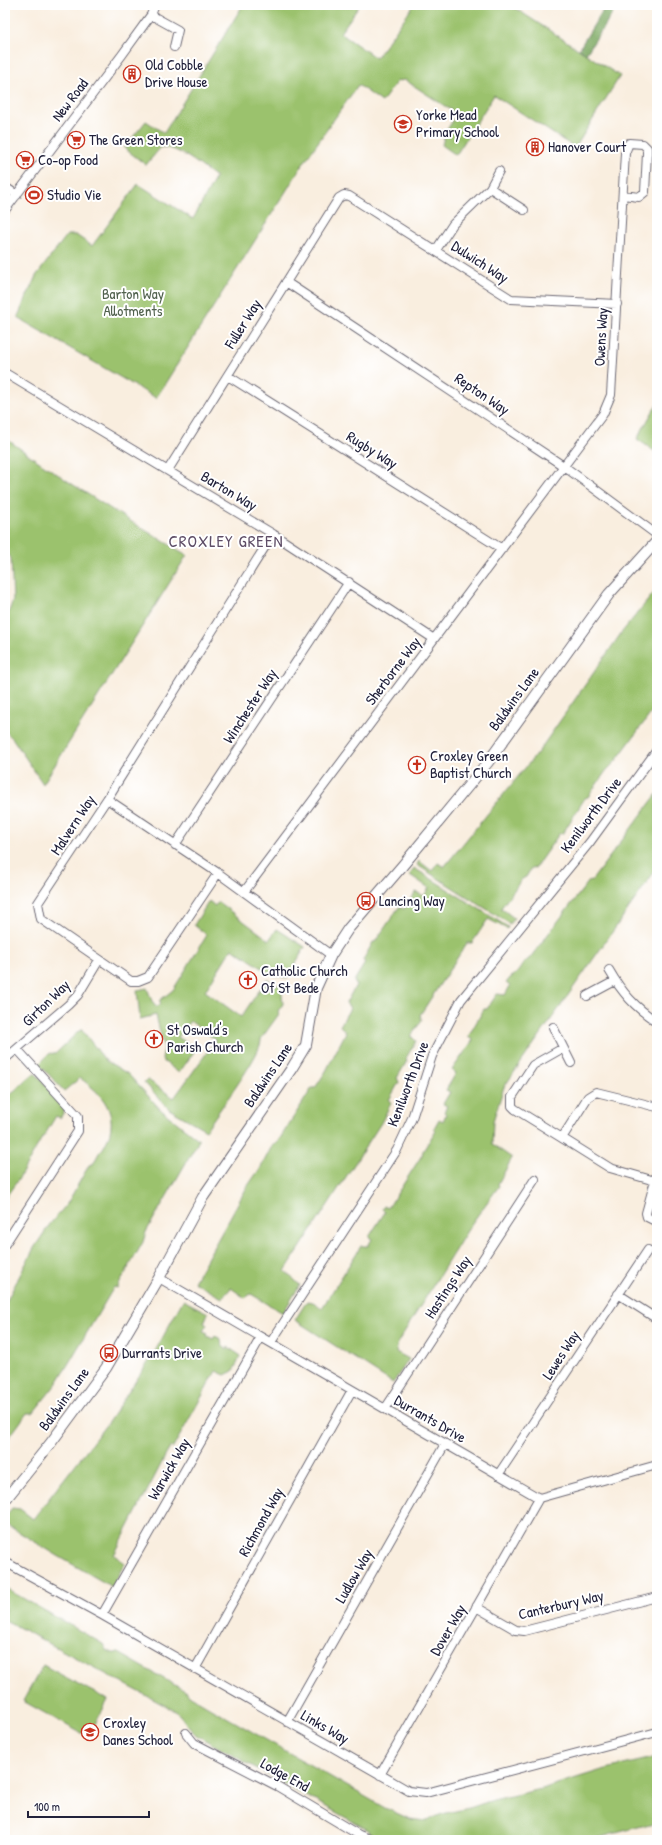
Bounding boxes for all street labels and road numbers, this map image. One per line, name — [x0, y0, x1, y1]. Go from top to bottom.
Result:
street label: New Road — [46, 74, 93, 126]
street label: Dulwich Way — [448, 235, 513, 288]
street label: Fuller Way — [219, 295, 266, 353]
street label: Owens Way — [588, 307, 613, 367]
street label: Repton Way — [451, 368, 514, 420]
street label: Rugby Way — [343, 426, 402, 474]
street label: Barton Way — [197, 466, 261, 516]
street label: Sherborne Way — [360, 632, 425, 709]
street label: Baldwins Lane — [483, 663, 544, 735]
street label: Winchester Way — [218, 664, 282, 747]
street label: Kenilworth Drive — [555, 772, 626, 857]
street label: Malvern Way — [45, 790, 100, 859]
street label: Girton Way — [17, 975, 74, 1031]
street label: Baldwins Lane — [238, 1038, 297, 1111]
street label: Kenilworth Drive — [382, 1038, 433, 1130]
street label: Hastings Way — [419, 1251, 476, 1322]
street label: Lewes Way — [537, 1326, 584, 1384]
street label: Baldwins Lane — [33, 1363, 94, 1435]
street label: Durrants Drive — [390, 1389, 470, 1448]
street label: Warwick Way — [142, 1434, 195, 1504]
street label: Richmond Way — [233, 1483, 288, 1560]
street label: Ludlow Way — [330, 1545, 377, 1607]
street label: Canterbury Way — [516, 1584, 606, 1625]
street label: Dover Way — [425, 1600, 471, 1659]
street label: Links Way — [297, 1704, 353, 1749]
street label: Lodge End — [257, 1753, 314, 1797]

